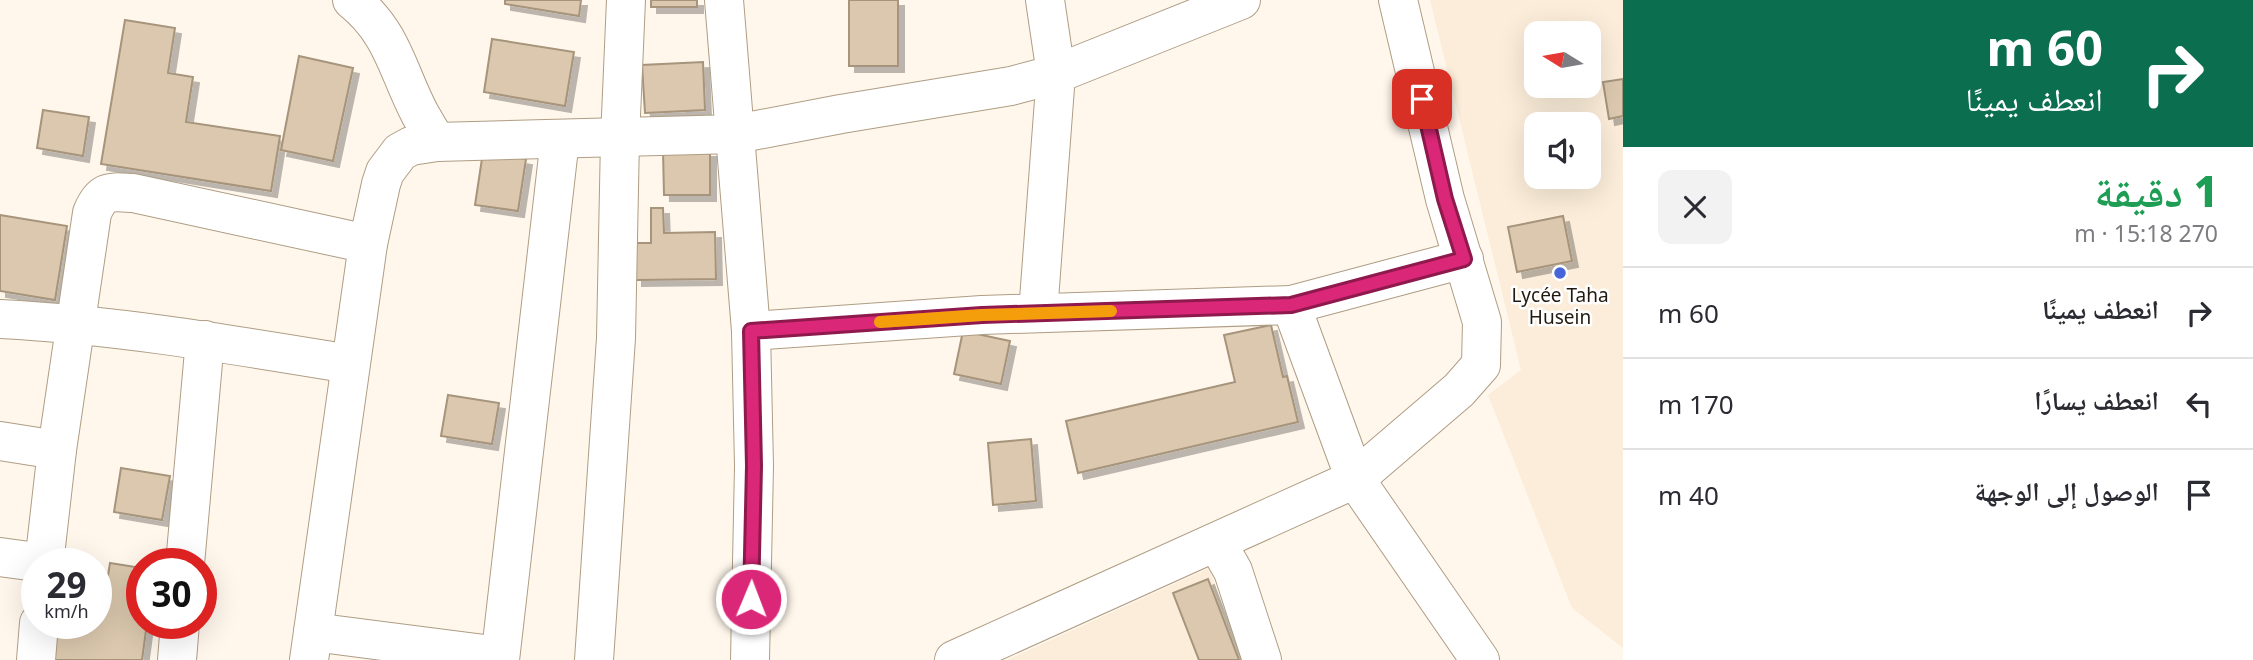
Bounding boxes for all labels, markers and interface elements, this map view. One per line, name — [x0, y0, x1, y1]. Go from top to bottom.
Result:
text: 60 m — [1986, 14, 2103, 80]
north arrow — [1524, 21, 1601, 98]
map controls — [1524, 21, 1601, 189]
icon: right — [2127, 28, 2218, 119]
pin — [1392, 69, 1452, 129]
text: انعطف يمينًا — [1966, 77, 2103, 120]
icon: arrive — [1403, 80, 1441, 118]
button: sound — [1524, 112, 1601, 189]
text: 1 دقيقة — [2095, 162, 2218, 219]
button: close — [1658, 170, 1732, 244]
text: 270 m · 15:18 — [2074, 217, 2218, 249]
marker: Lycée Taha Husein — [1552, 265, 1568, 281]
place label: Lycée Taha Husein — [1511, 282, 1609, 330]
text: انعطف يمينًا — [2042, 291, 2159, 327]
icon: right — [2180, 294, 2218, 332]
text: 60 m — [1658, 295, 1719, 331]
text: انعطف يسارًا — [2034, 382, 2159, 418]
icon: left — [2180, 385, 2218, 423]
text: 170 m — [1658, 386, 1734, 422]
text: الوصول إلى الوجهة — [1975, 473, 2159, 509]
icon: arrive — [2180, 476, 2218, 514]
text: 40 m — [1658, 477, 1719, 513]
speed limit sign: 30 — [126, 548, 217, 639]
text: 29 — [46, 561, 87, 608]
position arrow — [714, 562, 788, 636]
text: km/h — [44, 599, 89, 623]

